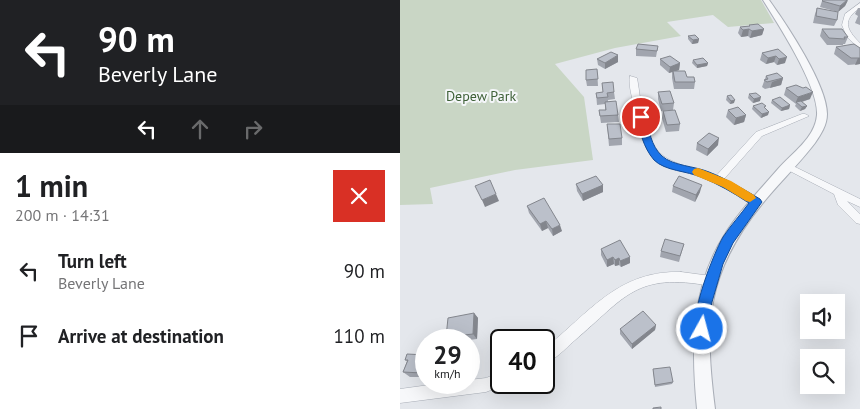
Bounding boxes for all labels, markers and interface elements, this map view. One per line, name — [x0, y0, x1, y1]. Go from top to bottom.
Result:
text: 90 m — [98, 16, 175, 62]
icon: left — [15, 20, 80, 85]
text: Beverly Lane — [98, 60, 217, 88]
park label: Depew Park — [446, 87, 516, 105]
pin — [620, 96, 662, 138]
icon: arrive — [627, 103, 655, 131]
icon: left — [133, 115, 161, 143]
icon: ahead — [186, 115, 214, 143]
icon: right — [239, 115, 267, 143]
text: 1 min — [15, 166, 88, 205]
button: close — [333, 170, 385, 222]
text: 200 m · 14:31 — [15, 205, 110, 225]
text: Turn left — [58, 249, 127, 273]
icon: left — [15, 257, 43, 285]
text: 90 m — [344, 259, 385, 283]
text: Beverly Lane — [58, 273, 145, 293]
map controls — [800, 294, 845, 394]
button: sound — [800, 294, 845, 339]
position arrow — [675, 302, 727, 354]
icon: arrive — [15, 322, 43, 350]
text: Arrive at destination — [58, 324, 224, 348]
text: 110 m — [333, 324, 385, 348]
speed limit sign: 40 — [490, 329, 555, 394]
text: 29 — [433, 339, 462, 371]
button: search — [800, 349, 845, 394]
text: km/h — [434, 366, 461, 381]

